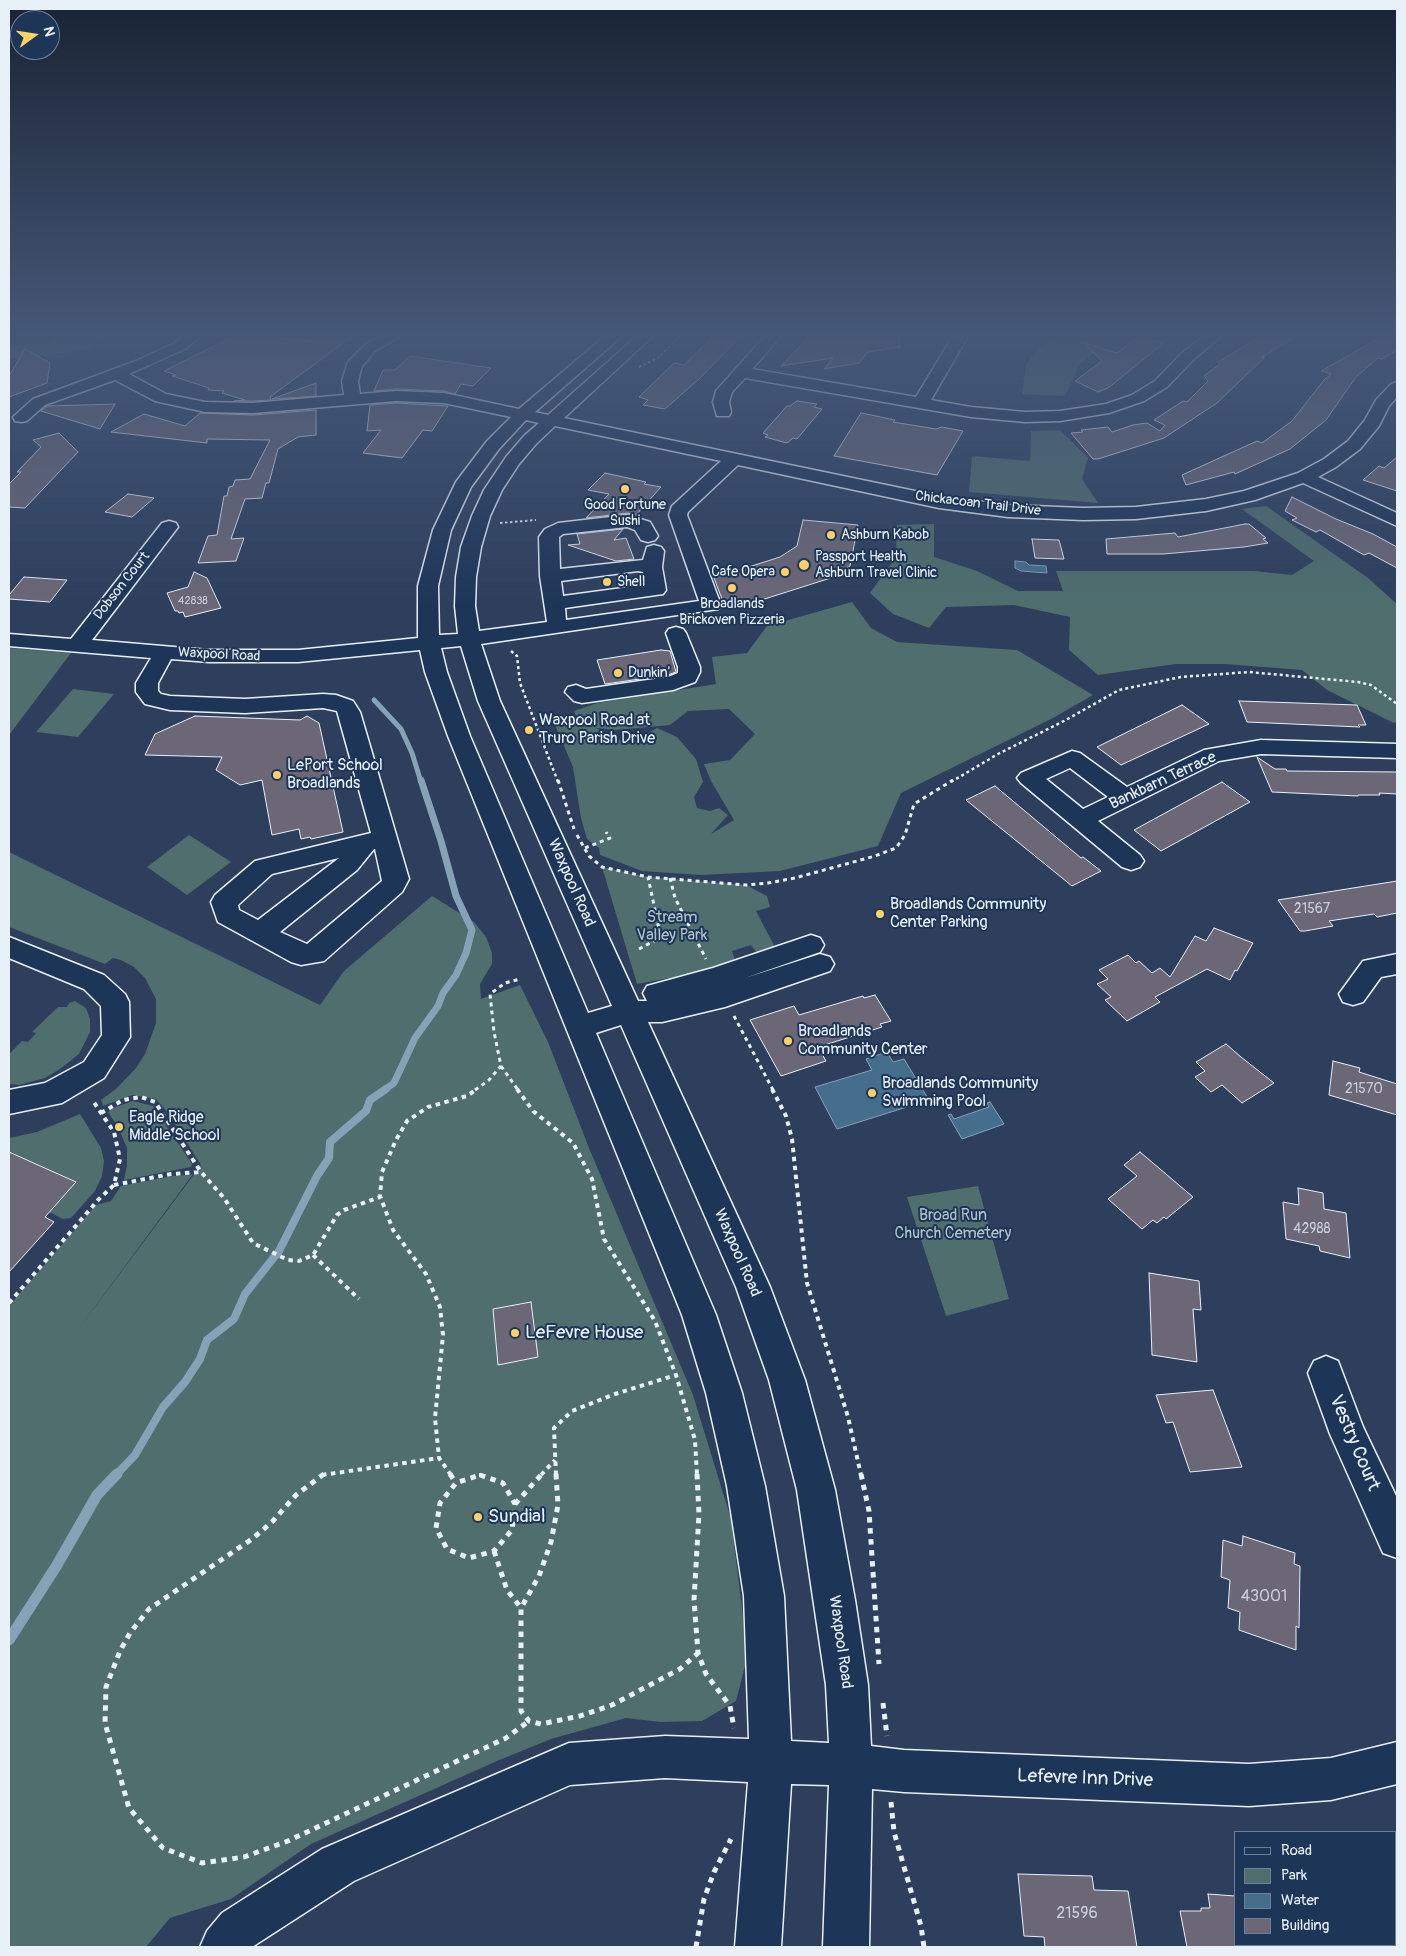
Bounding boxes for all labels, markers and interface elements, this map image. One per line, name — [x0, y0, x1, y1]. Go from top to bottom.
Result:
north arrow — [10, 10, 60, 60]
text: N — [40, 25, 58, 38]
marker: Good Fortune Sushi — [619, 483, 631, 495]
street label: Chickacoan Trail Drive — [914, 488, 1042, 520]
place label: Good Fortune Sushi — [584, 497, 666, 530]
place label: Ashburn Kabob — [841, 527, 929, 543]
marker: Ashburn Kabob — [825, 529, 837, 541]
street label: Dobson Court — [90, 549, 154, 623]
place label: Passport Health Ashburn Travel Clinic — [815, 549, 937, 582]
marker: Passport Health Ashburn Travel Clinic — [797, 558, 811, 572]
place label: Cafe Opera — [711, 564, 775, 580]
marker: Cafe Opera — [779, 566, 791, 578]
place label: Shell — [617, 574, 645, 590]
marker: Shell — [601, 576, 613, 588]
marker: Broadlands Brickoven Pizzeria — [726, 582, 738, 594]
house number: 42838 — [178, 594, 208, 608]
place label: Broadlands Brickoven Pizzeria — [679, 596, 785, 628]
street label: Waxpool Road — [177, 644, 261, 666]
place label: Dunkin' — [628, 665, 670, 681]
marker: Dunkin' — [612, 667, 624, 679]
place label: Waxpool Road at Truro Parish Drive — [539, 711, 655, 749]
marker: Waxpool Road at Truro Parish Drive — [523, 724, 535, 736]
street label: Bankbarn Terrace — [1106, 748, 1220, 814]
place label: LePort School Broadlands — [287, 756, 383, 794]
marker: LePort School Broadlands — [271, 769, 283, 781]
street label: Waxpool Road — [543, 836, 599, 930]
place label: Broadlands Community Center Parking — [890, 895, 1046, 933]
house number: 21567 — [1294, 901, 1330, 917]
park label: Stream Valley Park — [637, 908, 707, 946]
marker: Broadlands Community Center Parking — [874, 908, 886, 920]
place label: Broadlands Community Center — [798, 1022, 927, 1060]
marker: Broadlands Community Center — [782, 1035, 794, 1047]
place label: Broadlands Community Swimming Pool — [882, 1074, 1038, 1112]
house number: 21570 — [1345, 1081, 1383, 1097]
marker: Broadlands Community Swimming Pool — [866, 1087, 878, 1099]
place label: Eagle Ridge Middle School — [129, 1108, 220, 1146]
marker: Eagle Ridge Middle School — [113, 1121, 125, 1133]
street label: Waxpool Road — [709, 1206, 765, 1300]
park label: Broad Run Church Cemetery — [895, 1206, 1011, 1244]
house number: 42988 — [1293, 1221, 1331, 1237]
place label: LeFevre House — [525, 1322, 643, 1344]
marker: LeFevre House — [509, 1327, 521, 1339]
street label: Vestry Court — [1324, 1392, 1384, 1494]
place label: Sundial — [488, 1506, 545, 1528]
marker: Sundial — [472, 1511, 484, 1523]
house number: 43001 — [1241, 1587, 1287, 1607]
street label: Waxpool Road — [824, 1594, 856, 1690]
street label: Lefevre Inn Drive — [1017, 1765, 1153, 1793]
legend — [1234, 1831, 1396, 1946]
text: Road — [1281, 1841, 1312, 1860]
text: Park — [1281, 1866, 1307, 1885]
text: Water — [1281, 1891, 1319, 1910]
house number: 21596 — [1056, 1904, 1098, 1924]
text: Building — [1281, 1916, 1329, 1935]

